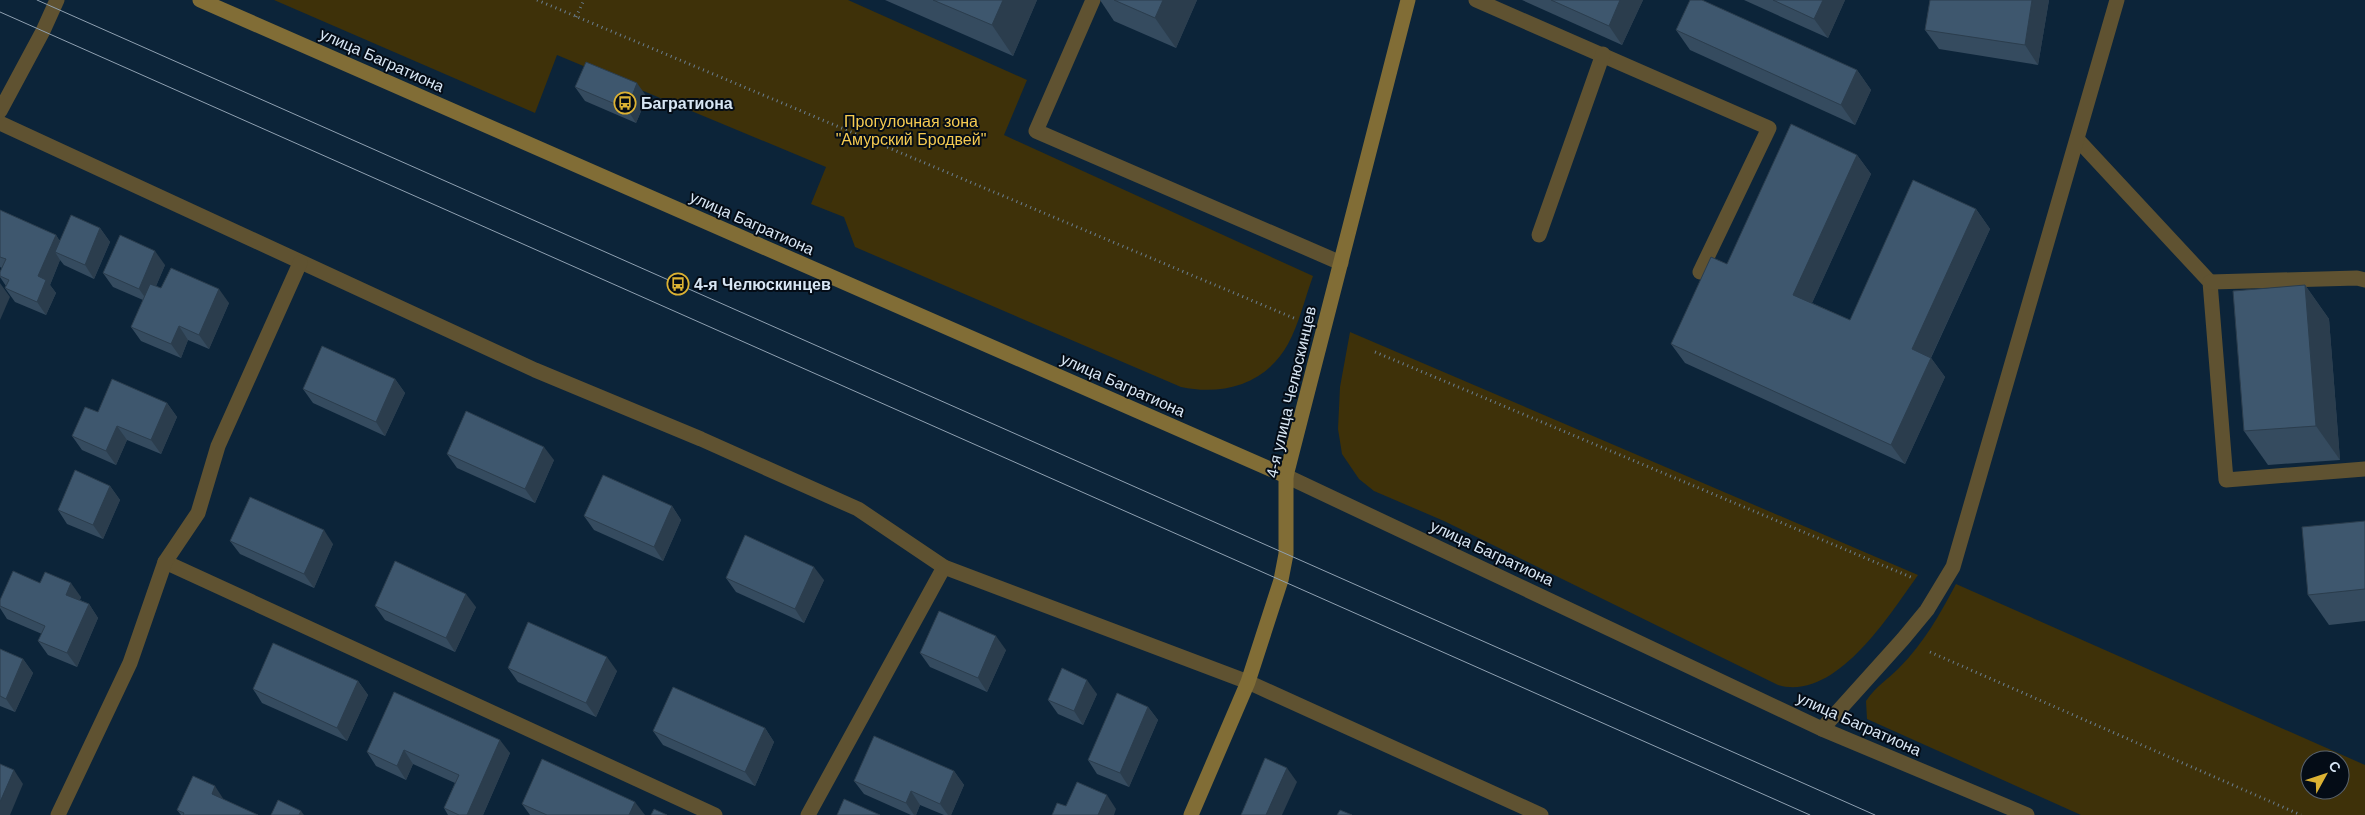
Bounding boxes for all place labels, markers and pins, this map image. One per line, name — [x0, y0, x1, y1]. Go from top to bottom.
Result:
bus stop icon: Багратиона — [613, 91, 637, 115]
place label: Багратиона — [641, 95, 733, 112]
bus stop icon: 4-я Челюскинцев — [666, 272, 690, 296]
place label: 4-я Челюскинцев — [694, 276, 831, 293]

